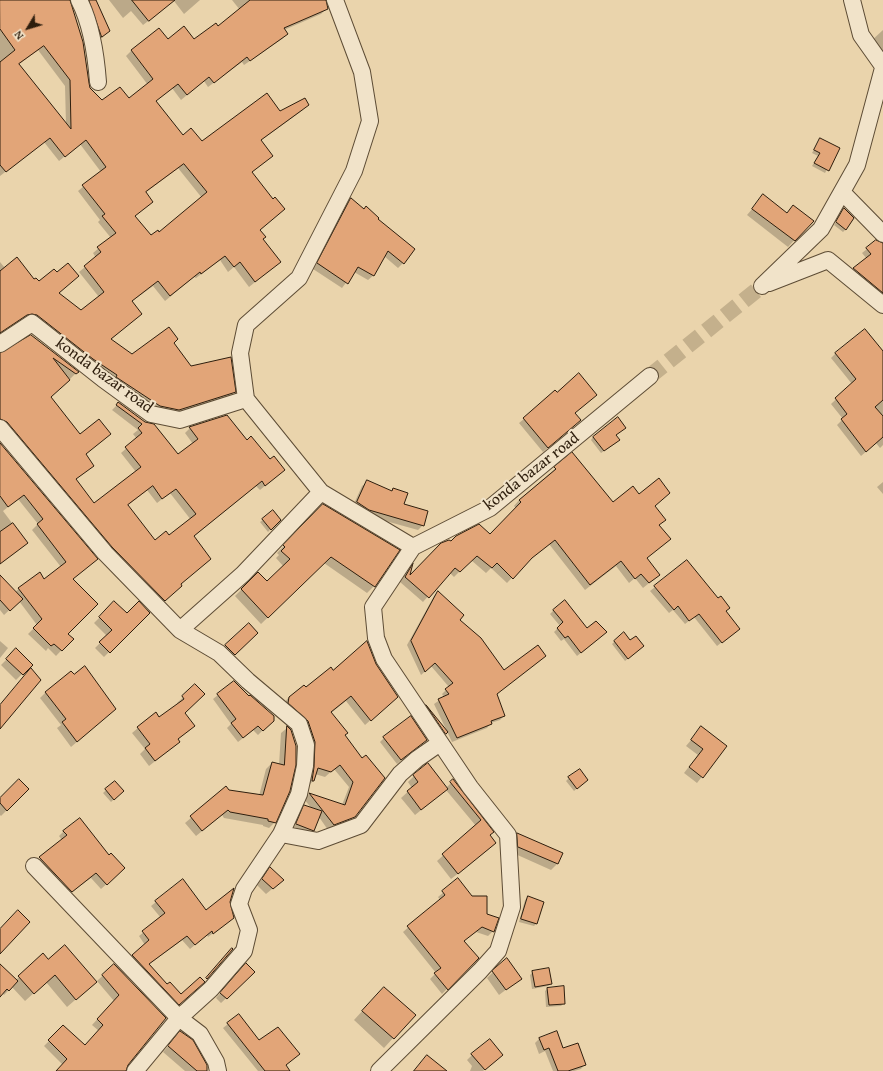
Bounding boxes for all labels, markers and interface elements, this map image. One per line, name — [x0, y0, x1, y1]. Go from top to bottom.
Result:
north arrow — [8, 8, 48, 48]
text: N — [10, 28, 27, 43]
street label: konda bazar road — [52, 334, 156, 418]
street label: konda bazar road — [480, 429, 584, 515]

